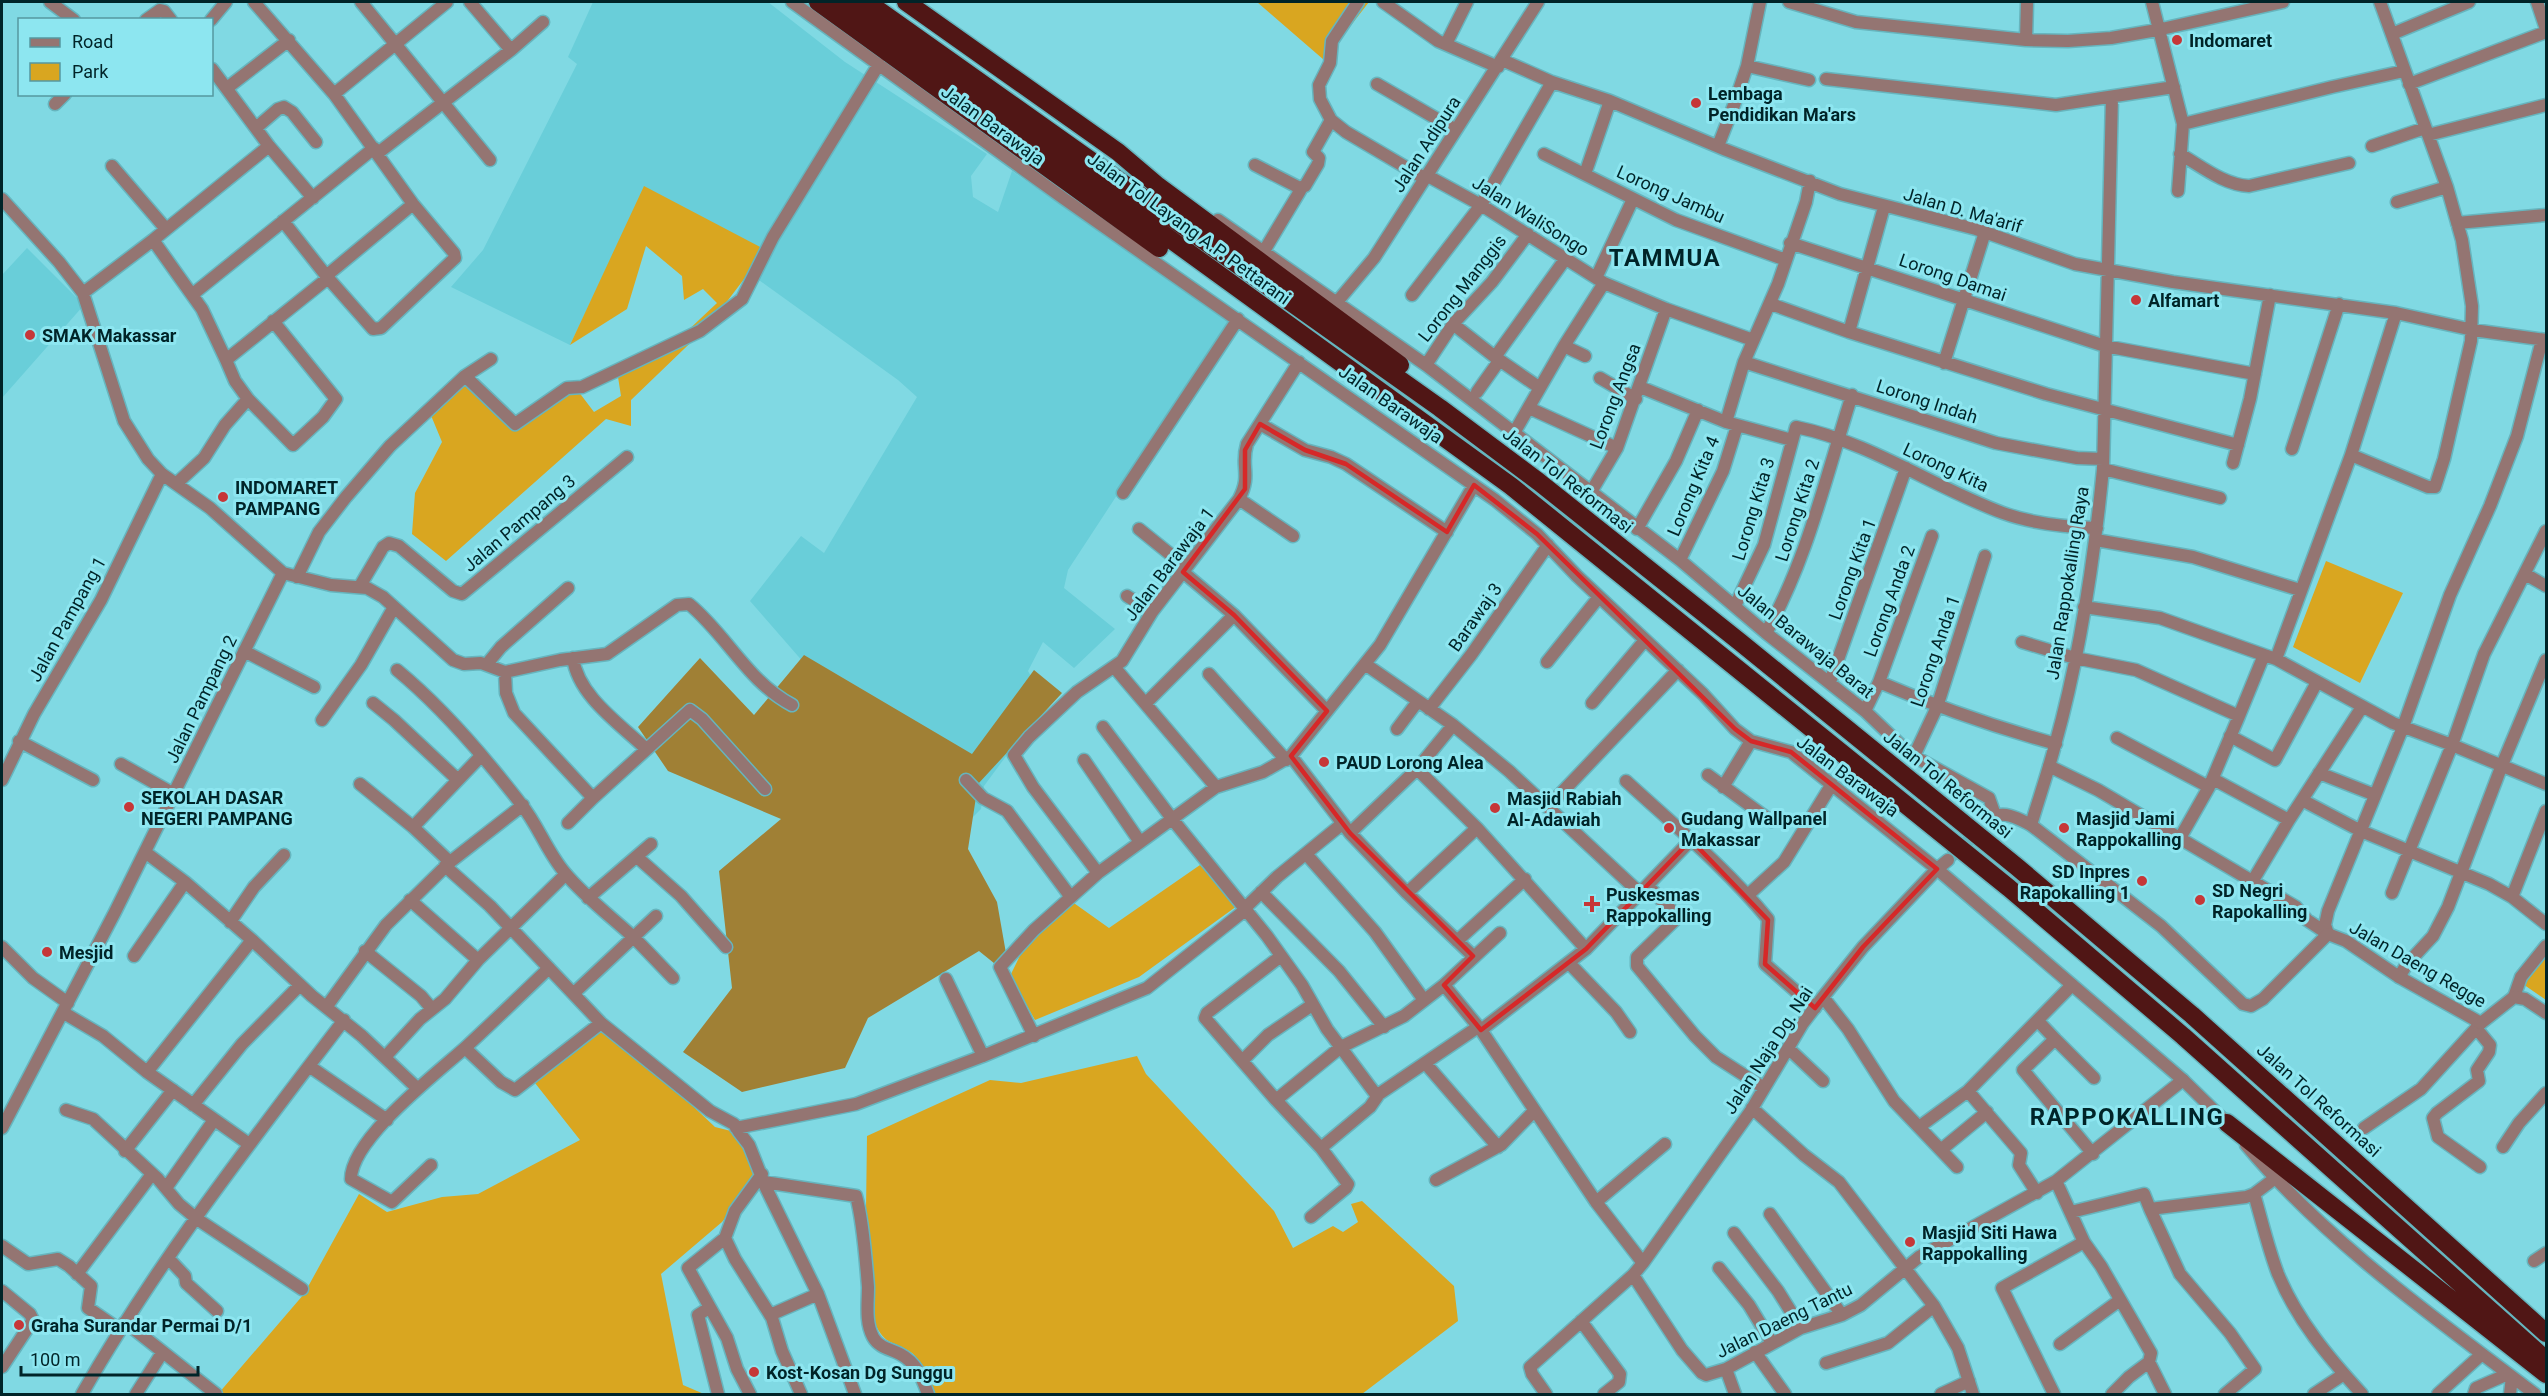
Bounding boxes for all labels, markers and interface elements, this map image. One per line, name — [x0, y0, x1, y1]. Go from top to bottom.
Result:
legend — [18, 18, 213, 96]
place label: Indomaret — [2189, 30, 2272, 51]
text: Road — [72, 31, 113, 52]
marker: Indomaret — [2170, 33, 2184, 47]
text: Park — [72, 61, 109, 82]
street label: Jalan Barawaja — [937, 81, 1049, 169]
place label: Lembaga Pendidikan Ma'ars — [1708, 83, 1856, 125]
street label: Jalan Adipura — [1387, 92, 1465, 196]
marker: Lembaga Pendidikan Ma'ars — [1689, 96, 1703, 110]
street label: Jalan Tol Layang A.P. Pettarani — [1084, 147, 1294, 309]
street label: Lorong Jambu — [1614, 161, 1728, 227]
street label: Jalan WaliSongo — [1469, 172, 1593, 260]
street label: Jalan D. Ma'arif — [1901, 183, 2026, 237]
street label: Lorong Manggis — [1414, 230, 1510, 346]
district label: TAMMUA — [1609, 244, 1721, 272]
street label: Lorong Damai — [1897, 249, 2009, 305]
place label: Alfamart — [2148, 290, 2219, 311]
marker: Alfamart — [2129, 293, 2143, 307]
place label: SMAK Makassar — [42, 325, 177, 346]
marker: SMAK Makassar — [23, 328, 37, 342]
street label: Lorong Angsa — [1585, 340, 1645, 452]
street label: Jalan Barawaja — [1335, 360, 1447, 448]
street label: Lorong Indah — [1874, 375, 1980, 427]
street label: Jalan Tol Reformasi — [1499, 423, 1637, 537]
street label: Lorong Kita 4 — [1663, 433, 1723, 539]
street label: Lorong Kita — [1900, 438, 1992, 496]
street label: Lorong Kita 3 — [1727, 455, 1779, 563]
street label: Lorong Kita 2 — [1771, 456, 1823, 564]
street label: Jalan Pampang 3 — [459, 470, 579, 576]
place label: INDOMARET PAMPANG — [235, 477, 338, 519]
street label: Jalan Rappokalling Raya — [2041, 485, 2093, 681]
marker: INDOMARET PAMPANG — [216, 490, 230, 504]
street label: Jalan Barawaja 1 — [1119, 503, 1219, 625]
street label: Lorong Kita 1 — [1824, 515, 1880, 623]
street label: Lorong Anda 2 — [1859, 542, 1919, 660]
street label: Jalan Pampang 1 — [24, 553, 110, 685]
street label: Barawaj 3 — [1444, 579, 1506, 655]
street label: Jalan Barawaja Barat — [1734, 580, 1878, 702]
street label: Lorong Anda 1 — [1906, 592, 1964, 710]
street label: Jalan Pampang 2 — [161, 632, 241, 766]
street label: Jalan Tol Reformasi — [1879, 726, 2017, 842]
street label: Jalan Barawaja — [1793, 731, 1903, 821]
place label: PAUD Lorong Alea — [1336, 752, 1484, 773]
marker: PAUD Lorong Alea — [1317, 755, 1331, 769]
place label: SEKOLAH DASAR NEGERI PAMPANG — [141, 787, 293, 829]
place label: Masjid Rabiah Al-Adawiah — [1507, 788, 1621, 830]
marker: SEKOLAH DASAR NEGERI PAMPANG — [122, 800, 136, 814]
marker: Masjid Rabiah Al-Adawiah — [1488, 801, 1502, 815]
place label: Gudang Wallpanel Makassar — [1681, 808, 1827, 850]
place label: Masjid Jami Rappokalling — [2076, 808, 2182, 850]
marker: Gudang Wallpanel Makassar — [1662, 821, 1676, 835]
marker: Masjid Jami Rappokalling — [2057, 821, 2071, 835]
place label: SD Inpres Rapokalling 1 — [2020, 861, 2130, 903]
marker: SD Inpres Rapokalling 1 — [2135, 874, 2149, 888]
place label: SD Negri Rapokalling — [2212, 880, 2307, 922]
place label: Puskesmas Rappokalling — [1606, 884, 1712, 926]
marker: SD Negri Rapokalling — [2193, 893, 2207, 907]
marker: Puskesmas Rappokalling — [1583, 895, 1601, 913]
street label: Jalan Daeng Regge — [2346, 916, 2490, 1012]
place label: Mesjid — [59, 942, 113, 963]
marker: Mesjid — [40, 945, 54, 959]
street label: Jalan Naja Dg. Nai — [1719, 982, 1817, 1118]
street label: Jalan Tol Reformasi — [2253, 1039, 2385, 1161]
district label: RAPPOKALLING — [2030, 1103, 2224, 1131]
place label: Masjid Siti Hawa Rappokalling — [1922, 1222, 2057, 1264]
marker: Masjid Siti Hawa Rappokalling — [1903, 1235, 1917, 1249]
street label: Jalan Daeng Tantu — [1712, 1278, 1856, 1362]
place label: Graha Surandar Permai D/1 — [31, 1315, 252, 1336]
marker: Graha Surandar Permai D/1 — [12, 1318, 26, 1332]
scale bar — [21, 1339, 198, 1377]
text: 100 m — [30, 1349, 81, 1370]
place label: Kost-Kosan Dg Sunggu — [766, 1362, 953, 1383]
marker: Kost-Kosan Dg Sunggu — [747, 1365, 761, 1379]

